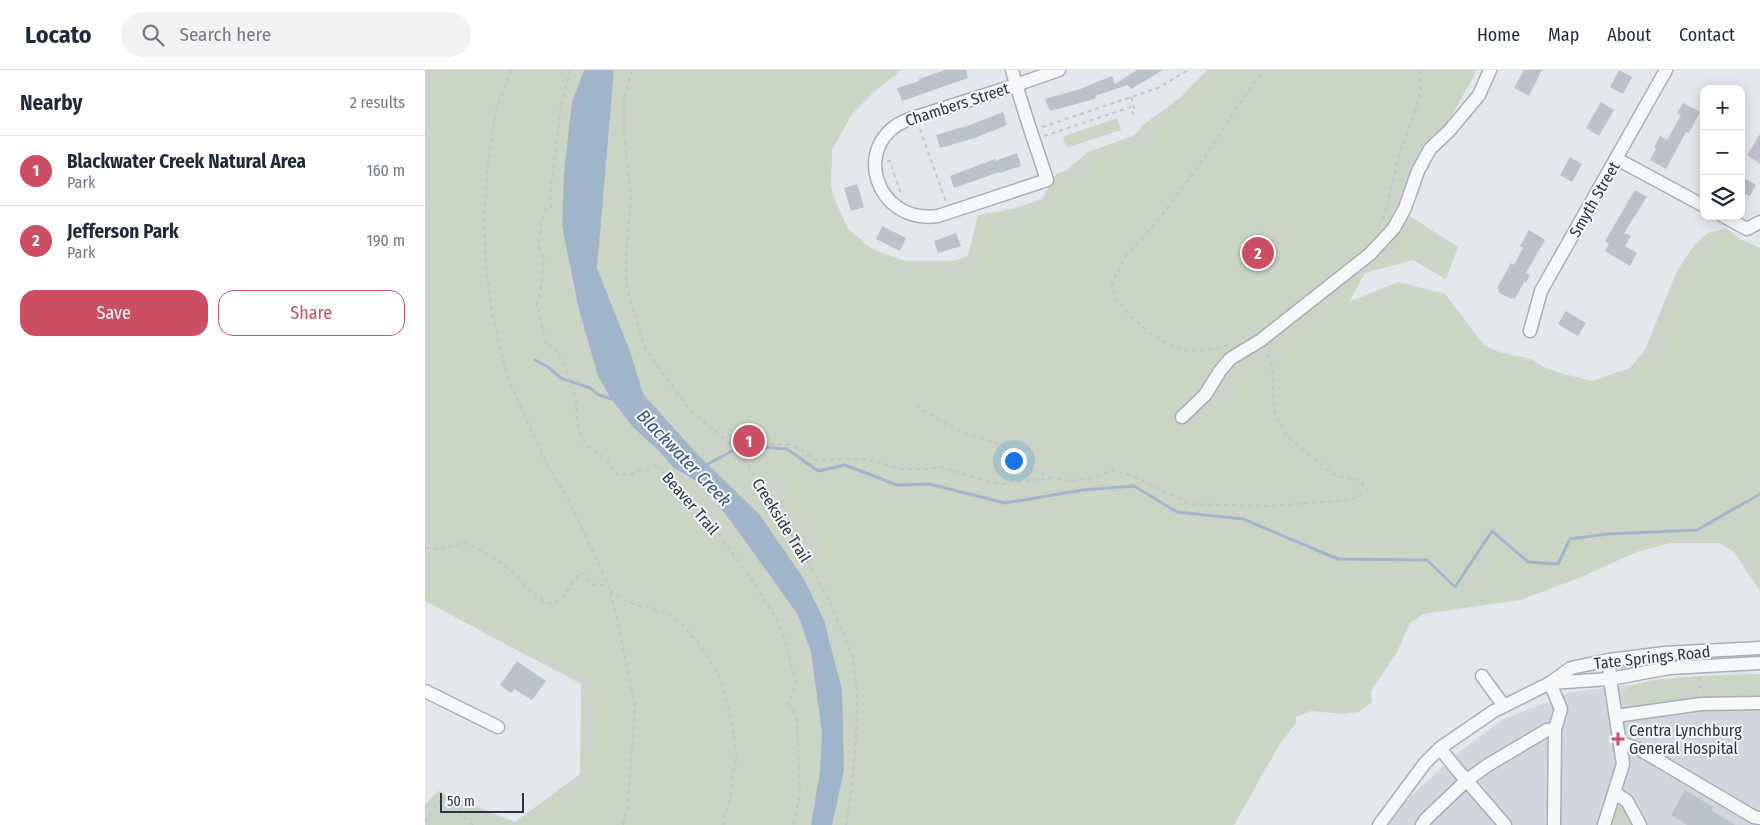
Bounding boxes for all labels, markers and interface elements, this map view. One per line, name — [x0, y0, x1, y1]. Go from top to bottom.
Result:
search box — [121, 12, 471, 57]
text: Locato — [25, 21, 91, 49]
icon: search — [139, 21, 167, 49]
text: Search here — [179, 23, 271, 46]
text: Home — [1477, 24, 1520, 46]
text: Map — [1548, 24, 1579, 46]
text: About — [1607, 24, 1651, 46]
text: Contact — [1679, 24, 1735, 46]
street label: Chambers Street — [903, 78, 1012, 130]
map controls — [1700, 85, 1745, 220]
button: + — [1700, 85, 1745, 130]
text: Nearby — [20, 90, 82, 116]
text: 2 results — [350, 93, 405, 112]
button: − — [1700, 130, 1745, 175]
text: Blackwater Creek Natural Area — [67, 150, 306, 173]
street label: Smyth Street — [1565, 157, 1624, 240]
text: 1 — [33, 161, 39, 180]
text: 160 m — [366, 161, 405, 180]
text: Park — [67, 173, 95, 192]
button: layers — [1700, 175, 1745, 220]
text: Jefferson Park — [67, 220, 179, 243]
text: 2 — [32, 231, 40, 250]
text: 190 m — [367, 231, 405, 250]
pin: 2 — [1242, 234, 1274, 272]
text: Park — [67, 243, 95, 262]
button: Save — [20, 290, 208, 336]
button: Share — [218, 290, 405, 336]
water label: Blackwater Creek — [632, 405, 736, 511]
pin: 1 — [733, 422, 765, 460]
your location — [1001, 448, 1027, 474]
street label: Beaver Trail — [658, 468, 723, 538]
street label: Creekside Trail — [748, 475, 815, 566]
street label: Tate Springs Road — [1593, 642, 1711, 673]
place label: Centra Lynchburg General Hospital — [1629, 721, 1742, 758]
marker: Centra Lynchburg General Hospital — [1611, 732, 1625, 746]
scale bar — [440, 790, 524, 813]
text: 50 m — [447, 793, 475, 810]

